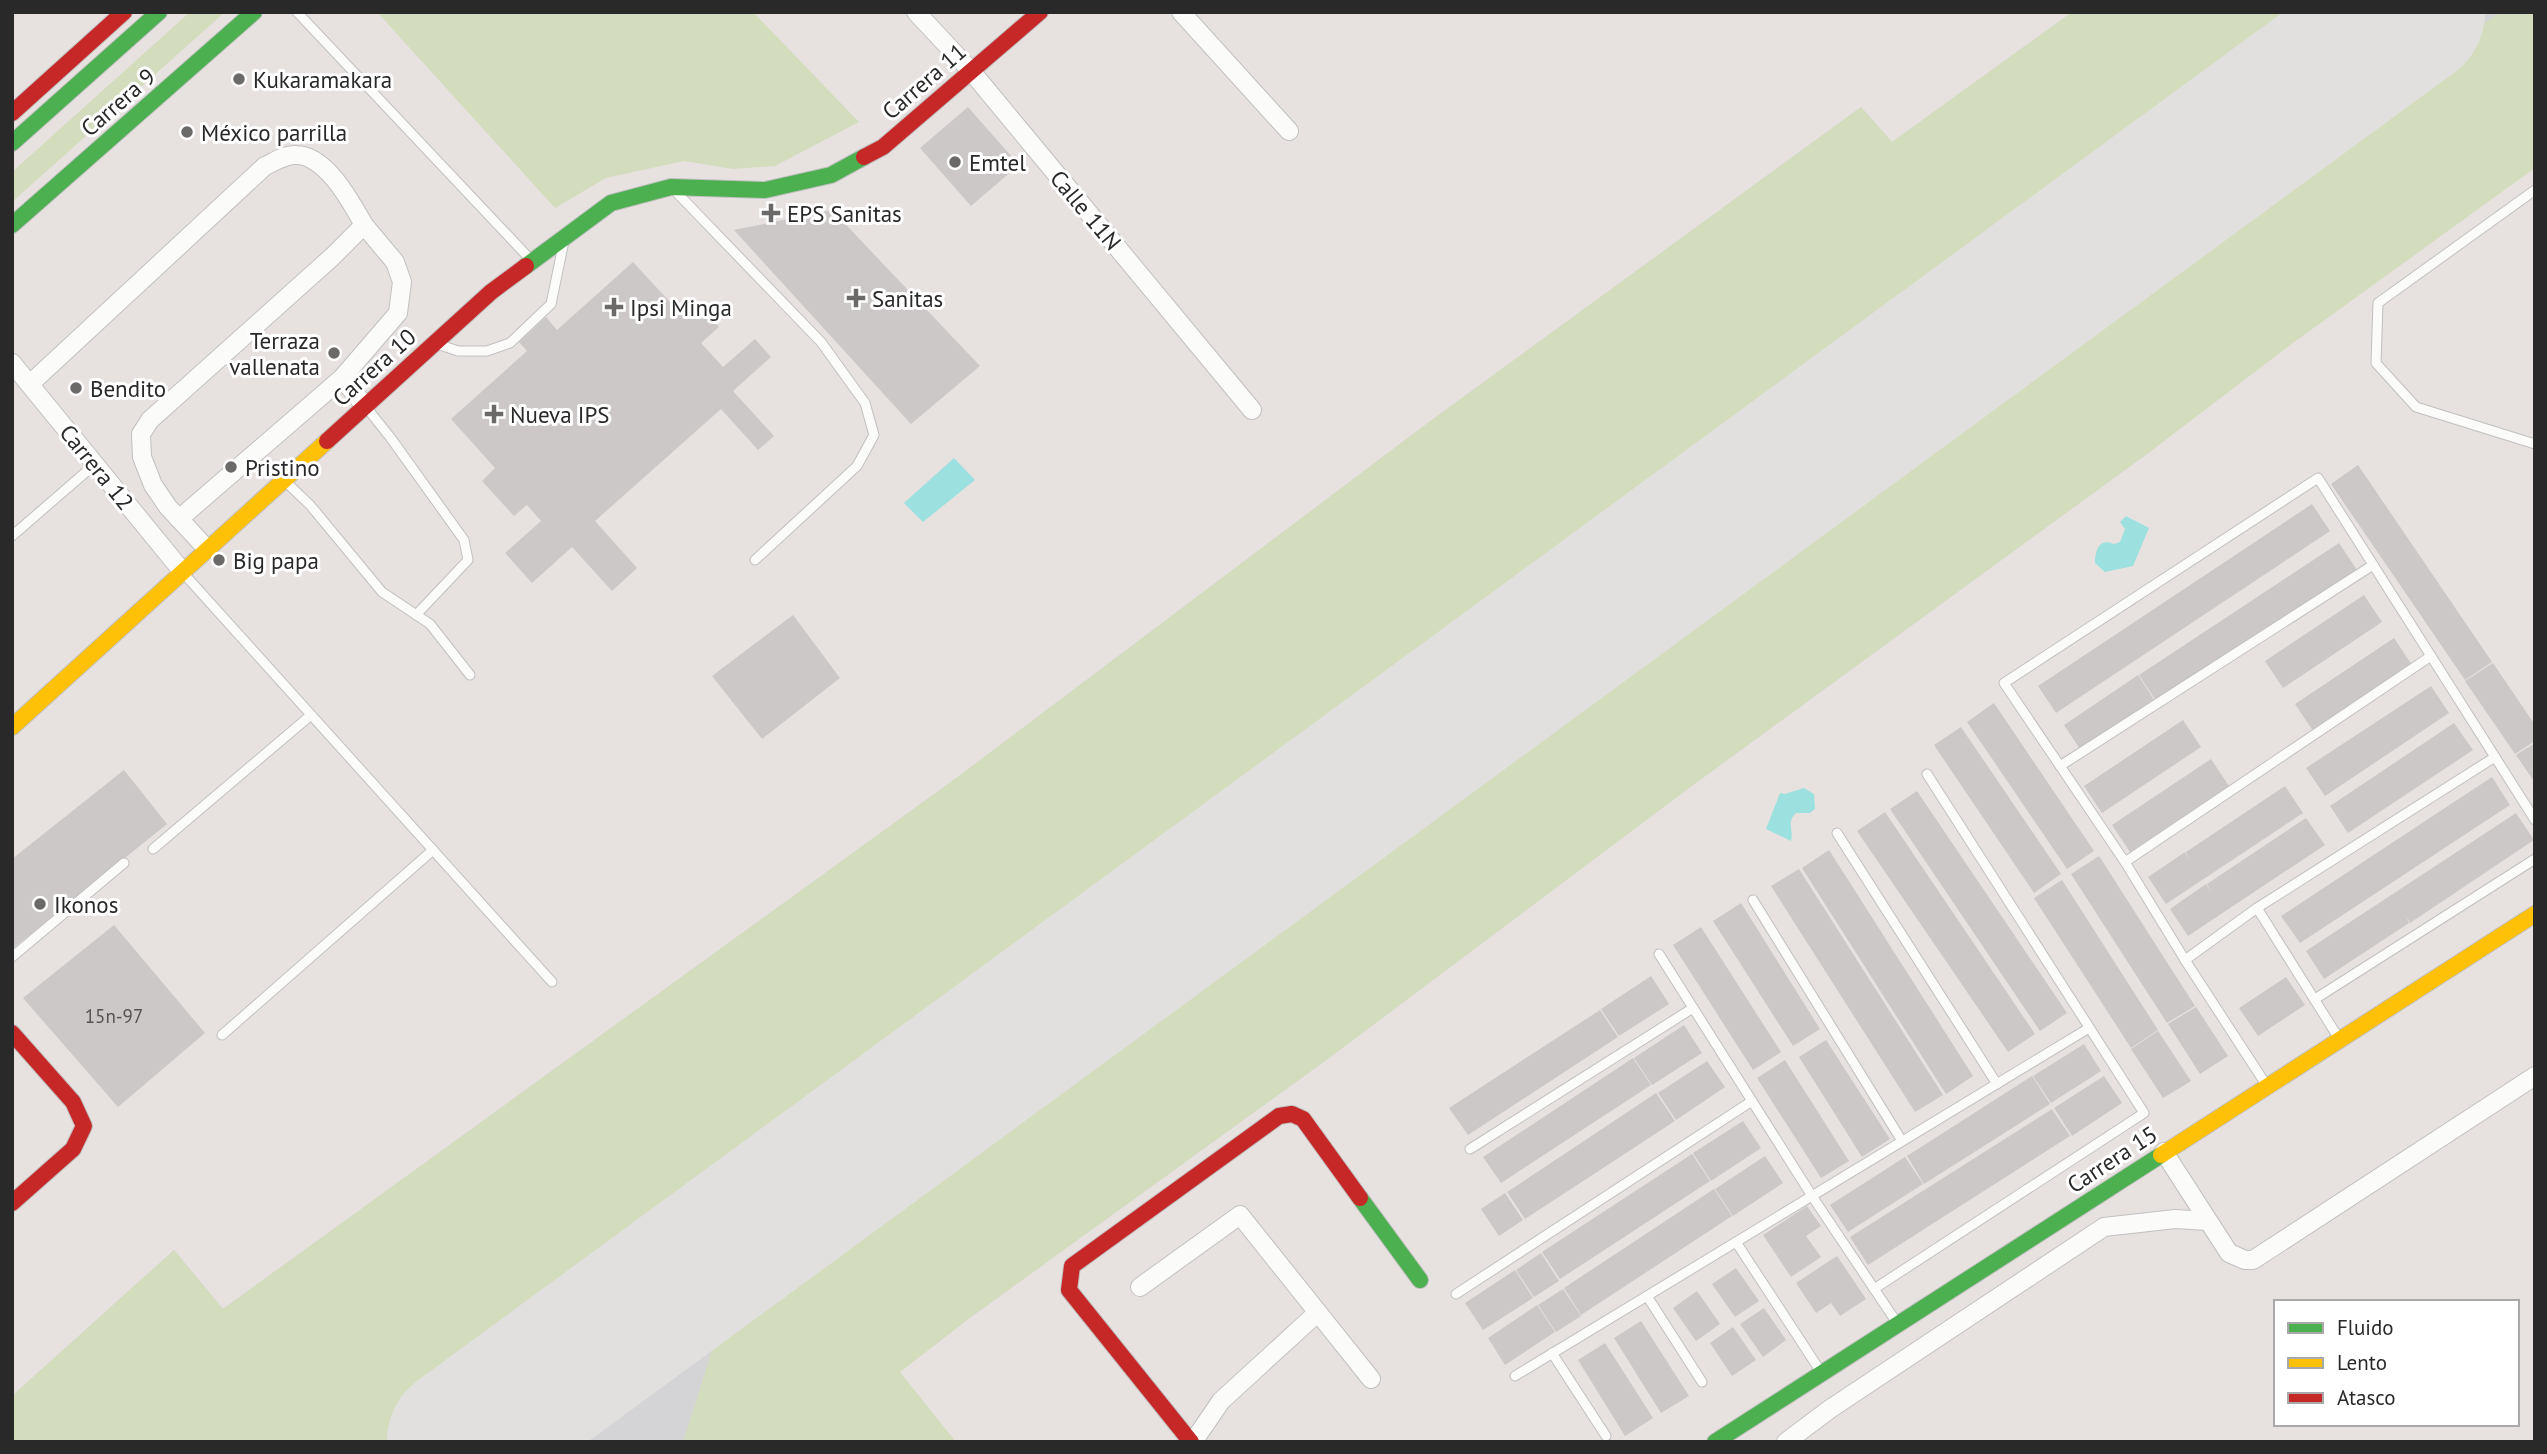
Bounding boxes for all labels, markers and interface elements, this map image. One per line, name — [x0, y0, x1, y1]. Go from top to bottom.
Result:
street label: Carrera 11 — [876, 37, 972, 125]
street label: Carrera 9 — [75, 62, 161, 142]
place label: Kukaramakara — [253, 65, 392, 94]
marker: Kukaramakara — [231, 71, 247, 87]
place label: México parrilla — [201, 118, 347, 147]
marker: México parrilla — [179, 124, 195, 140]
place label: Emtel — [969, 148, 1026, 177]
marker: Emtel — [947, 154, 963, 170]
street label: Calle 11N — [1044, 164, 1128, 256]
place label: EPS Sanitas — [787, 199, 902, 228]
marker: EPS Sanitas — [761, 203, 781, 223]
place label: Sanitas — [872, 284, 943, 313]
marker: Sanitas — [846, 288, 866, 308]
place label: Ipsi Minga — [630, 293, 732, 322]
marker: Ipsi Minga — [604, 297, 624, 317]
street label: Carrera 10 — [326, 322, 422, 412]
place label: Terraza vallenata — [229, 326, 320, 381]
marker: Terraza vallenata — [326, 345, 342, 361]
place label: Bendito — [90, 374, 166, 403]
marker: Bendito — [68, 380, 84, 396]
place label: Nueva IPS — [510, 400, 609, 429]
marker: Nueva IPS — [484, 404, 504, 424]
street label: Carrera 12 — [54, 418, 140, 516]
place label: Pristino — [245, 453, 320, 482]
marker: Pristino — [223, 459, 239, 475]
place label: Big papa — [233, 546, 319, 575]
marker: Big papa — [211, 552, 227, 568]
place label: Ikonos — [54, 890, 118, 919]
marker: Ikonos — [32, 896, 48, 912]
house number: 15n-97 — [85, 1004, 143, 1028]
street label: Carrera 15 — [2061, 1119, 2163, 1199]
legend — [2274, 1300, 2519, 1426]
text: Fluido — [2337, 1314, 2394, 1341]
text: Lento — [2337, 1349, 2387, 1376]
text: Atasco — [2337, 1384, 2396, 1411]

